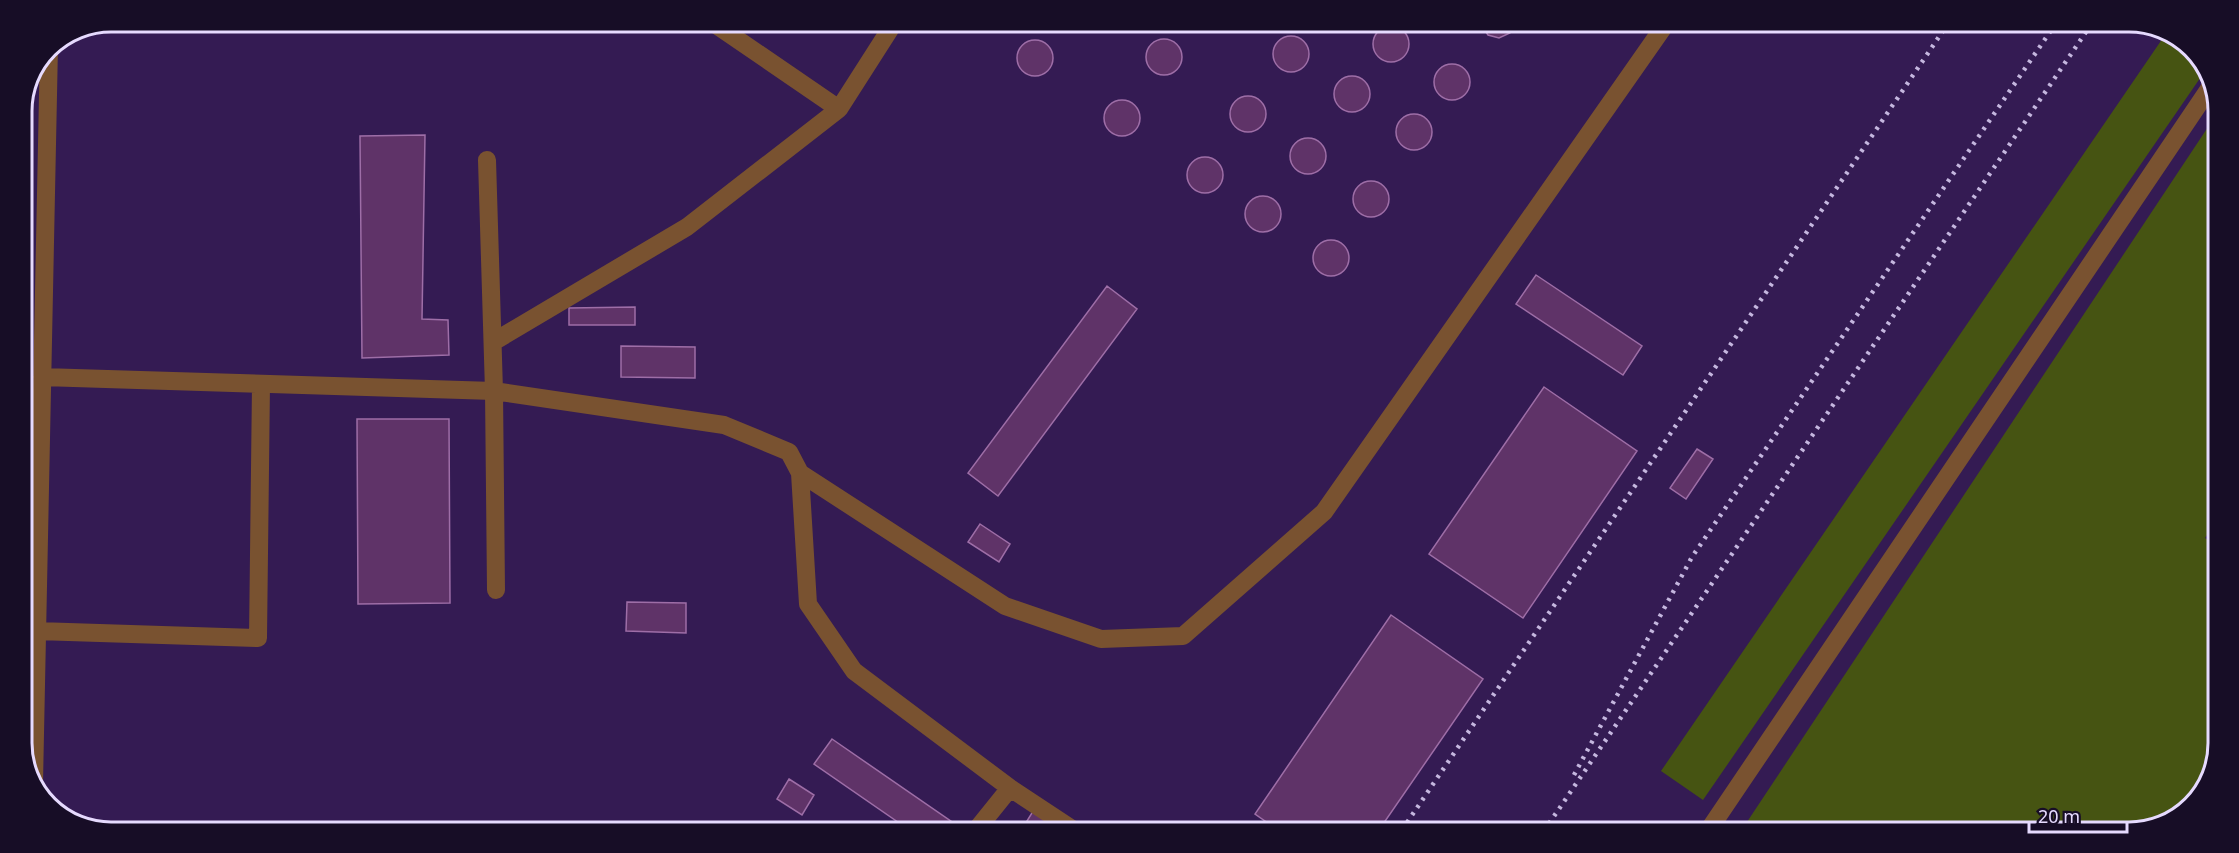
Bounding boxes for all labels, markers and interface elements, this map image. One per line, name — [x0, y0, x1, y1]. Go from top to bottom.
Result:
scale bar — [2029, 796, 2126, 834]
text: 20 m — [2038, 804, 2080, 828]

